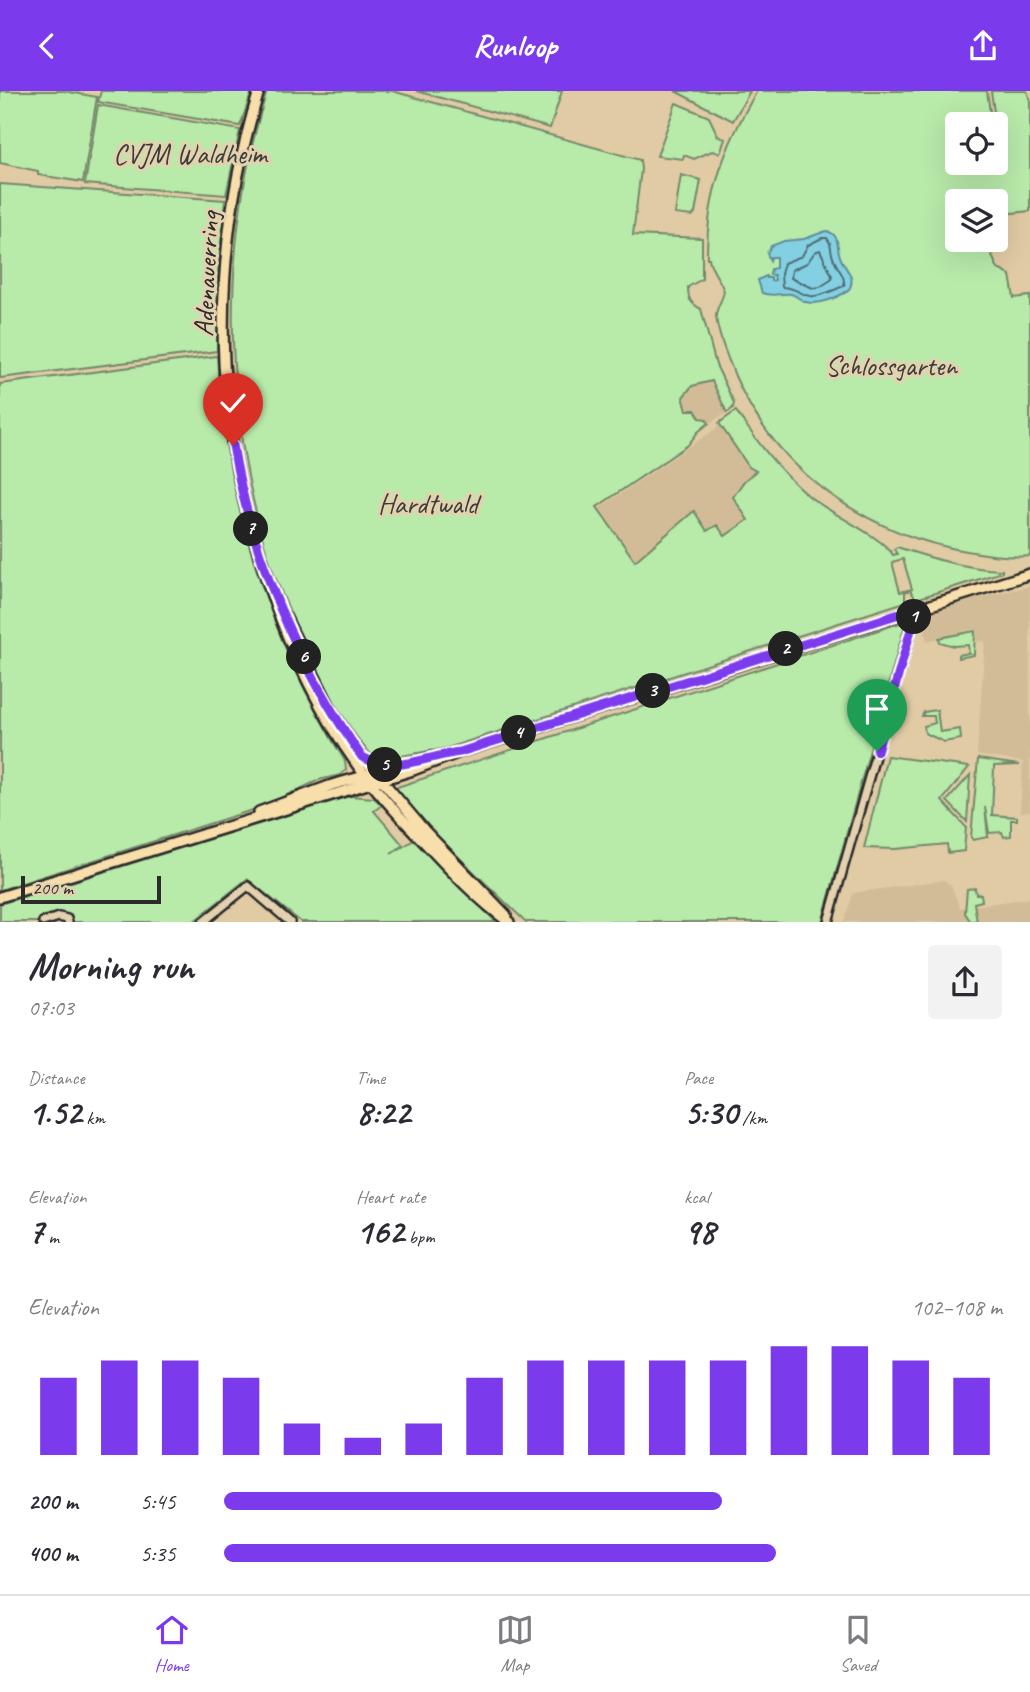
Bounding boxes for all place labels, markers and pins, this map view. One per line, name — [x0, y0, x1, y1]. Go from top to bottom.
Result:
pin — [203, 373, 263, 445]
pin: 7 — [233, 511, 268, 547]
pin: 1 — [897, 599, 932, 635]
pin: 2 — [768, 631, 804, 667]
pin: 6 — [286, 639, 322, 675]
pin: 3 — [636, 673, 670, 709]
pin — [847, 679, 907, 751]
pin: 4 — [502, 715, 536, 751]
pin: 5 — [368, 747, 402, 783]

